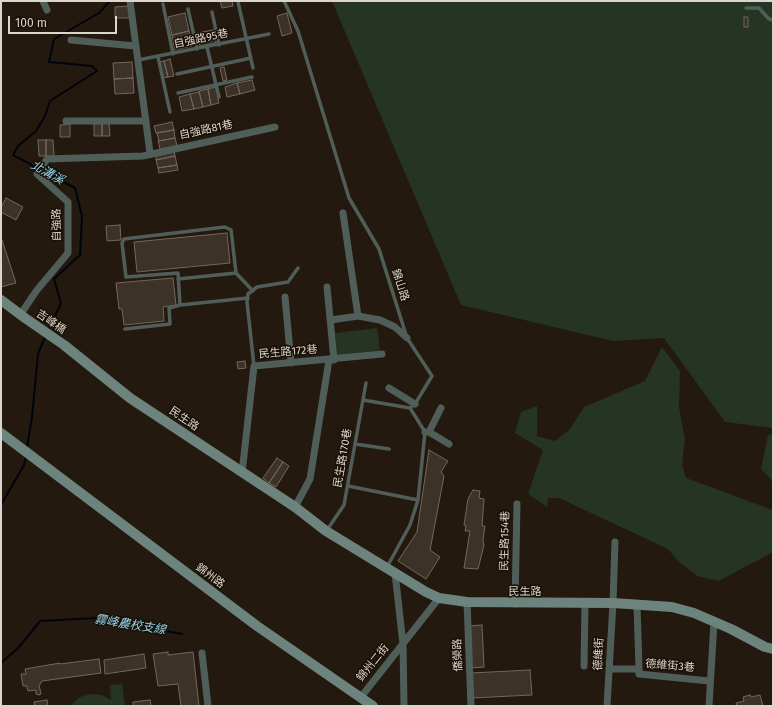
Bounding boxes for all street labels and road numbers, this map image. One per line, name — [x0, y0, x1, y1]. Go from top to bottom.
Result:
street label: 自強路95巷 — [173, 27, 229, 51]
street label: 自強路81巷 — [178, 118, 234, 142]
street label: 自強路 — [50, 208, 64, 242]
street label: 錦山路 — [389, 267, 411, 303]
street label: 吉峰橋 — [34, 307, 68, 337]
street label: 民生路172巷 — [258, 343, 318, 361]
street label: 民生路 — [167, 404, 201, 434]
street label: 民生路170巷 — [331, 427, 355, 489]
street label: 民生路154巷 — [498, 511, 512, 571]
street label: 錦州路 — [193, 561, 227, 591]
street label: 民生路 — [509, 585, 541, 599]
street label: 德維街 — [592, 637, 606, 671]
street label: 僑榮路 — [451, 638, 465, 672]
street label: 錦州二街 — [354, 642, 392, 684]
street label: 德維街3巷 — [645, 657, 695, 675]

